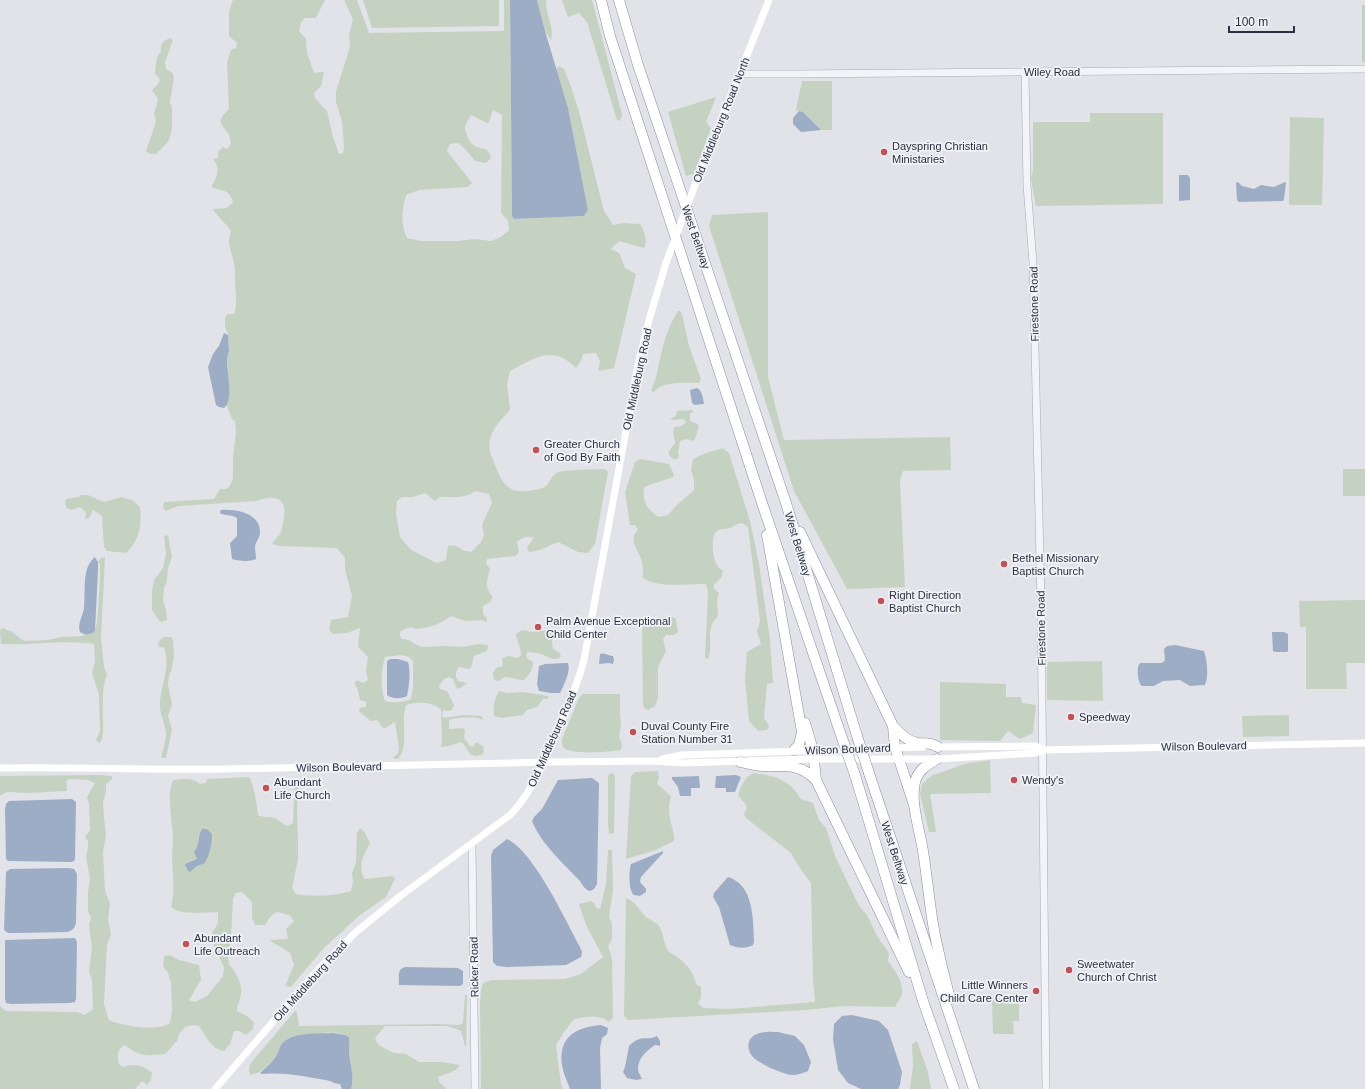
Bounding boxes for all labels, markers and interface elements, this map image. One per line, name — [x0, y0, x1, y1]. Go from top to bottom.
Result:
scale bar — [1229, 8, 1294, 34]
text: 100 m — [1235, 15, 1268, 29]
street label: Old Middleburg Road North — [690, 56, 752, 184]
street label: Wiley Road — [1024, 66, 1080, 78]
place label: Dayspring Christian Ministaries — [892, 140, 988, 165]
marker: Dayspring Christian Ministaries — [879, 147, 889, 157]
street label: West Beltway — [680, 204, 713, 271]
street label: Firestone Road — [1027, 266, 1041, 342]
street label: Old Middleburg Road — [620, 327, 654, 431]
place label: Greater Church of God By Faith — [544, 438, 620, 463]
marker: Greater Church of God By Faith — [531, 445, 541, 455]
street label: West Beltway — [783, 510, 814, 578]
place label: Bethel Missionary Baptist Church — [1012, 552, 1099, 577]
marker: Bethel Missionary Baptist Church — [999, 559, 1009, 569]
place label: Right Direction Baptist Church — [889, 589, 961, 614]
street label: Firestone Road — [1034, 590, 1048, 666]
marker: Right Direction Baptist Church — [876, 596, 886, 606]
place label: Palm Avenue Exceptional Child Center — [546, 615, 671, 640]
marker: Palm Avenue Exceptional Child Center — [533, 622, 543, 632]
street label: Old Middleburg Road — [525, 689, 579, 789]
place label: Speedway — [1079, 711, 1131, 723]
marker: Speedway — [1066, 712, 1076, 722]
place label: Duval County Fire Station Number 31 — [641, 720, 733, 745]
marker: Duval County Fire Station Number 31 — [628, 727, 638, 737]
street label: Wilson Boulevard — [1161, 739, 1247, 753]
street label: Wilson Boulevard — [805, 742, 891, 756]
street label: Wilson Boulevard — [296, 760, 382, 774]
place label: Wendy's — [1022, 774, 1064, 786]
marker: Wendy's — [1009, 775, 1019, 785]
place label: Abundant Life Church — [274, 776, 330, 801]
marker: Abundant Life Church — [261, 783, 271, 793]
street label: West Beltway — [879, 820, 911, 887]
place label: Abundant Life Outreach — [194, 932, 260, 957]
street label: Ricker Road — [467, 937, 481, 997]
street label: Old Middleburg Road — [271, 938, 349, 1024]
marker: Abundant Life Outreach — [181, 939, 191, 949]
place label: Sweetwater Church of Christ — [1077, 958, 1156, 983]
marker: Sweetwater Church of Christ — [1064, 965, 1074, 975]
place label: Little Winners Child Care Center — [940, 979, 1028, 1004]
marker: Little Winners Child Care Center — [1031, 986, 1041, 996]

